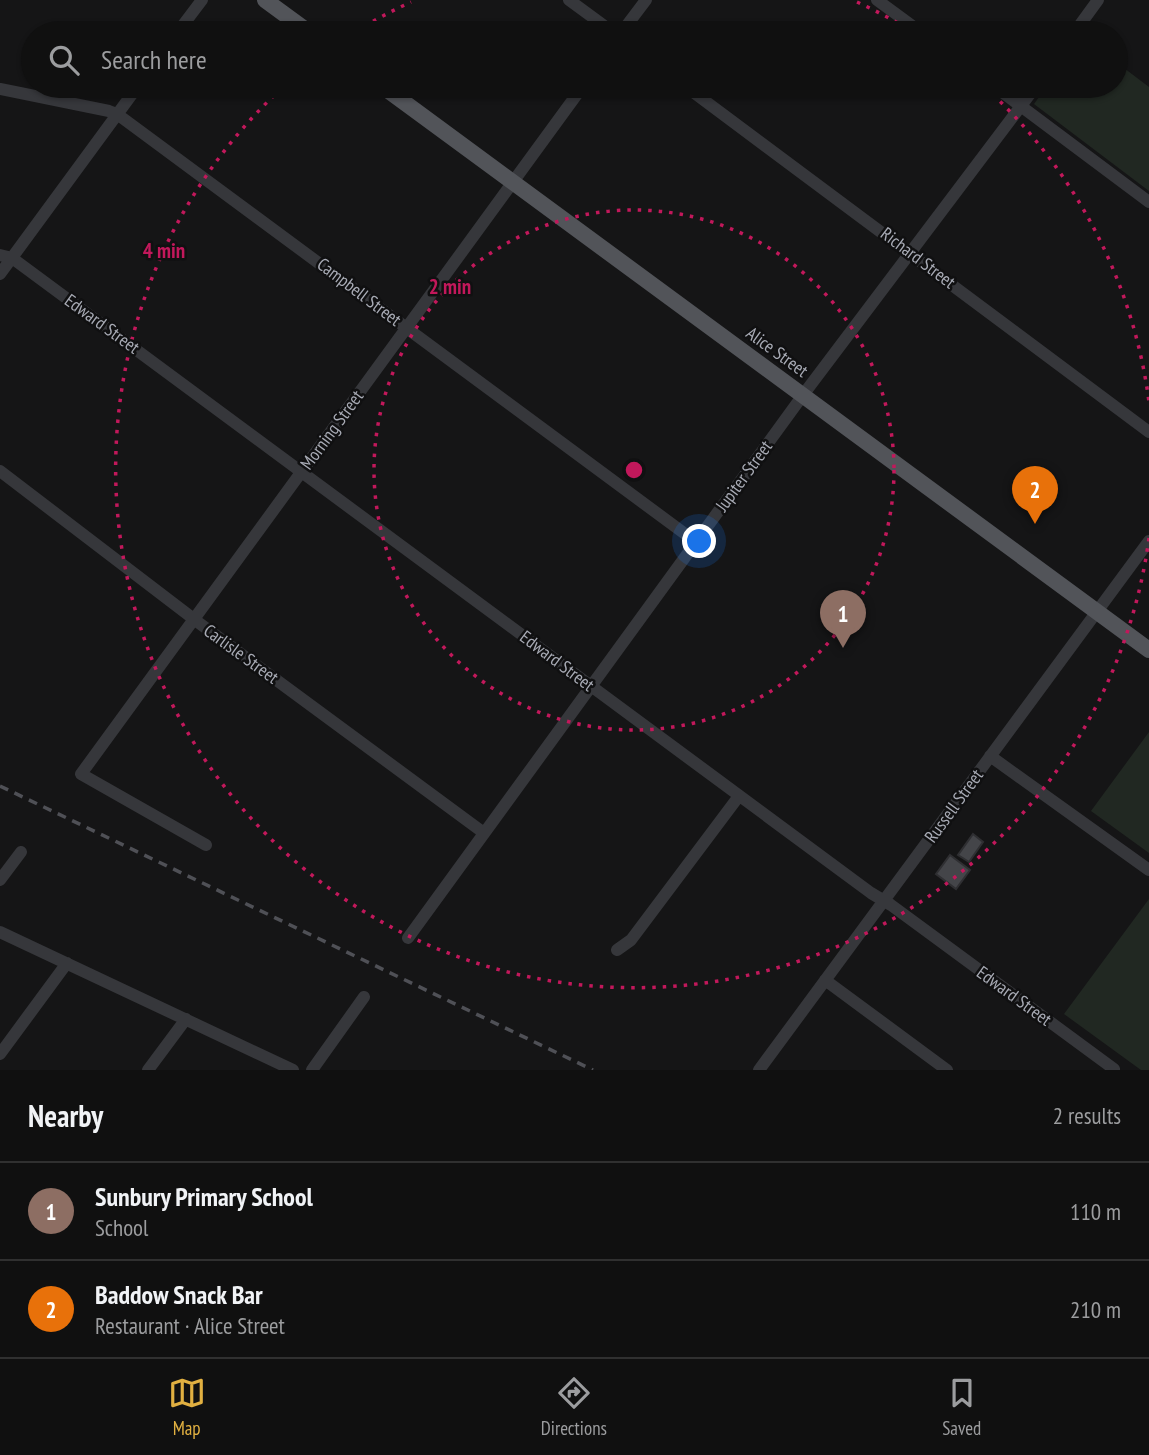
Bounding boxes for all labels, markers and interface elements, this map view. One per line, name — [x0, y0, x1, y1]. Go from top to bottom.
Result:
search box — [21, 21, 1128, 98]
icon: search — [45, 41, 83, 79]
text: Search here — [101, 43, 207, 76]
street label: Richard Street — [876, 222, 960, 293]
text: 4 min — [143, 237, 185, 264]
street label: Campbell Street — [313, 252, 406, 331]
text: 2 min — [429, 273, 471, 300]
street label: Edward Street — [60, 289, 144, 359]
street label: Alice Street — [742, 321, 813, 382]
street label: Morning Street — [295, 385, 368, 474]
street label: Jupiter Street — [710, 436, 777, 517]
centre of rings — [622, 458, 646, 482]
pin: 2 — [1012, 466, 1058, 524]
your location — [682, 524, 716, 558]
pin: 1 — [820, 590, 866, 648]
street label: Carlisle Street — [199, 619, 283, 689]
street label: Edward Street — [516, 625, 599, 696]
street label: Russell Street — [919, 764, 988, 847]
street label: Edward Street — [972, 961, 1056, 1031]
text: Nearby — [28, 1096, 103, 1135]
text: 2 results — [1053, 1101, 1121, 1130]
text: Sunbury Primary School — [95, 1180, 313, 1213]
text: 1 — [46, 1197, 57, 1226]
text: 110 m — [1070, 1197, 1121, 1226]
text: School — [95, 1213, 148, 1242]
text: Baddow Snack Bar — [95, 1278, 263, 1311]
text: 2 — [46, 1295, 57, 1324]
text: 210 m — [1070, 1295, 1121, 1324]
text: Restaurant · Alice Street — [95, 1311, 285, 1340]
tab: Map — [168, 1374, 206, 1440]
tab: Directions — [541, 1374, 607, 1440]
tab: Saved — [942, 1374, 981, 1440]

